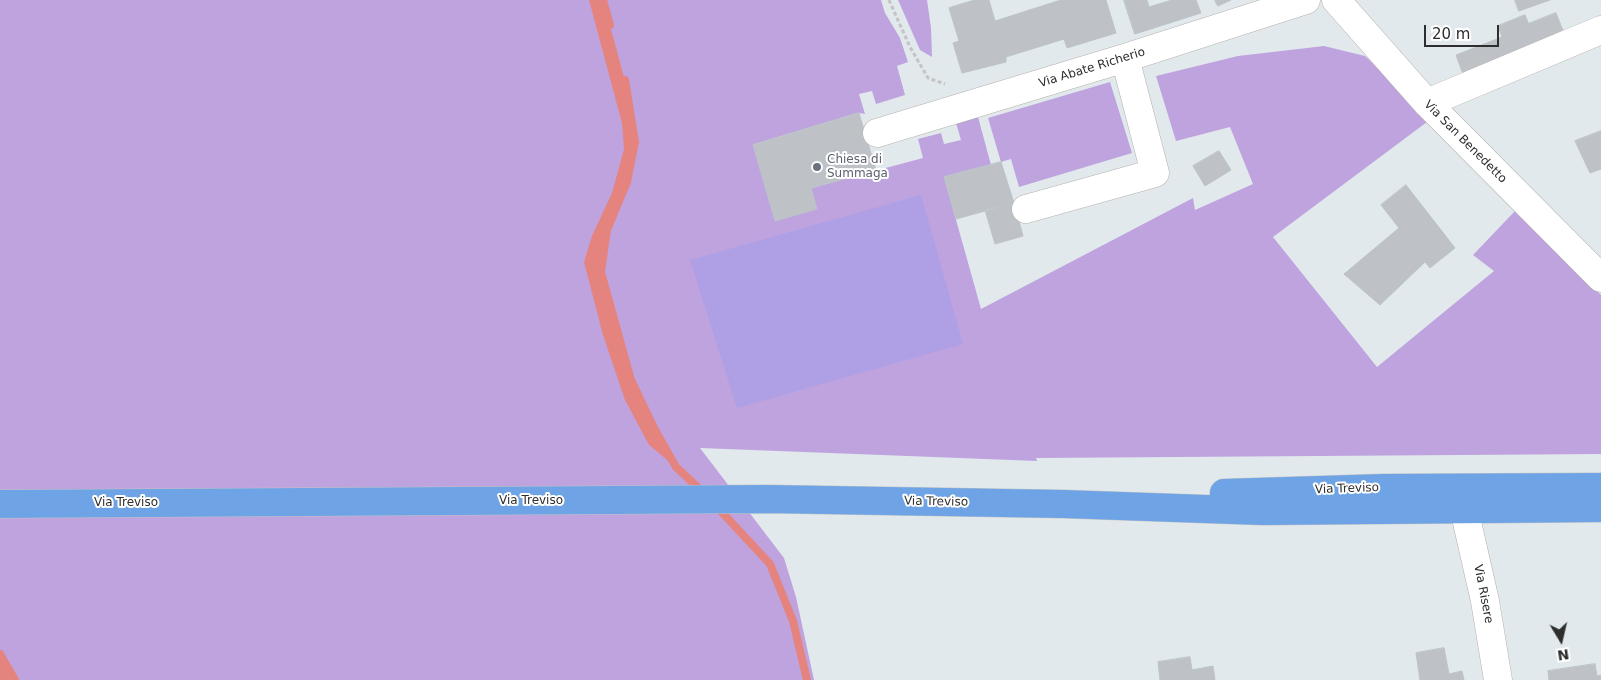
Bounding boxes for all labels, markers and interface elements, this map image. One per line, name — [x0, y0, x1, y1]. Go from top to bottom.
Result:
scale bar — [1426, 15, 1501, 47]
text: 20 m — [1432, 25, 1470, 43]
street label: Via Abate Richerio — [1037, 45, 1147, 91]
street label: Via San Benedetto — [1421, 98, 1509, 186]
place label: Chiesa di Summaga — [827, 153, 888, 181]
marker: Chiesa di Summaga — [811, 161, 823, 173]
street label: Via Treviso — [1315, 481, 1379, 497]
street label: Via Treviso — [499, 494, 563, 508]
street label: Via Treviso — [904, 494, 968, 510]
street label: Via Treviso — [94, 496, 158, 510]
street label: Via Risere — [1470, 563, 1496, 625]
north arrow — [1536, 615, 1586, 665]
text: N — [1556, 646, 1570, 664]

